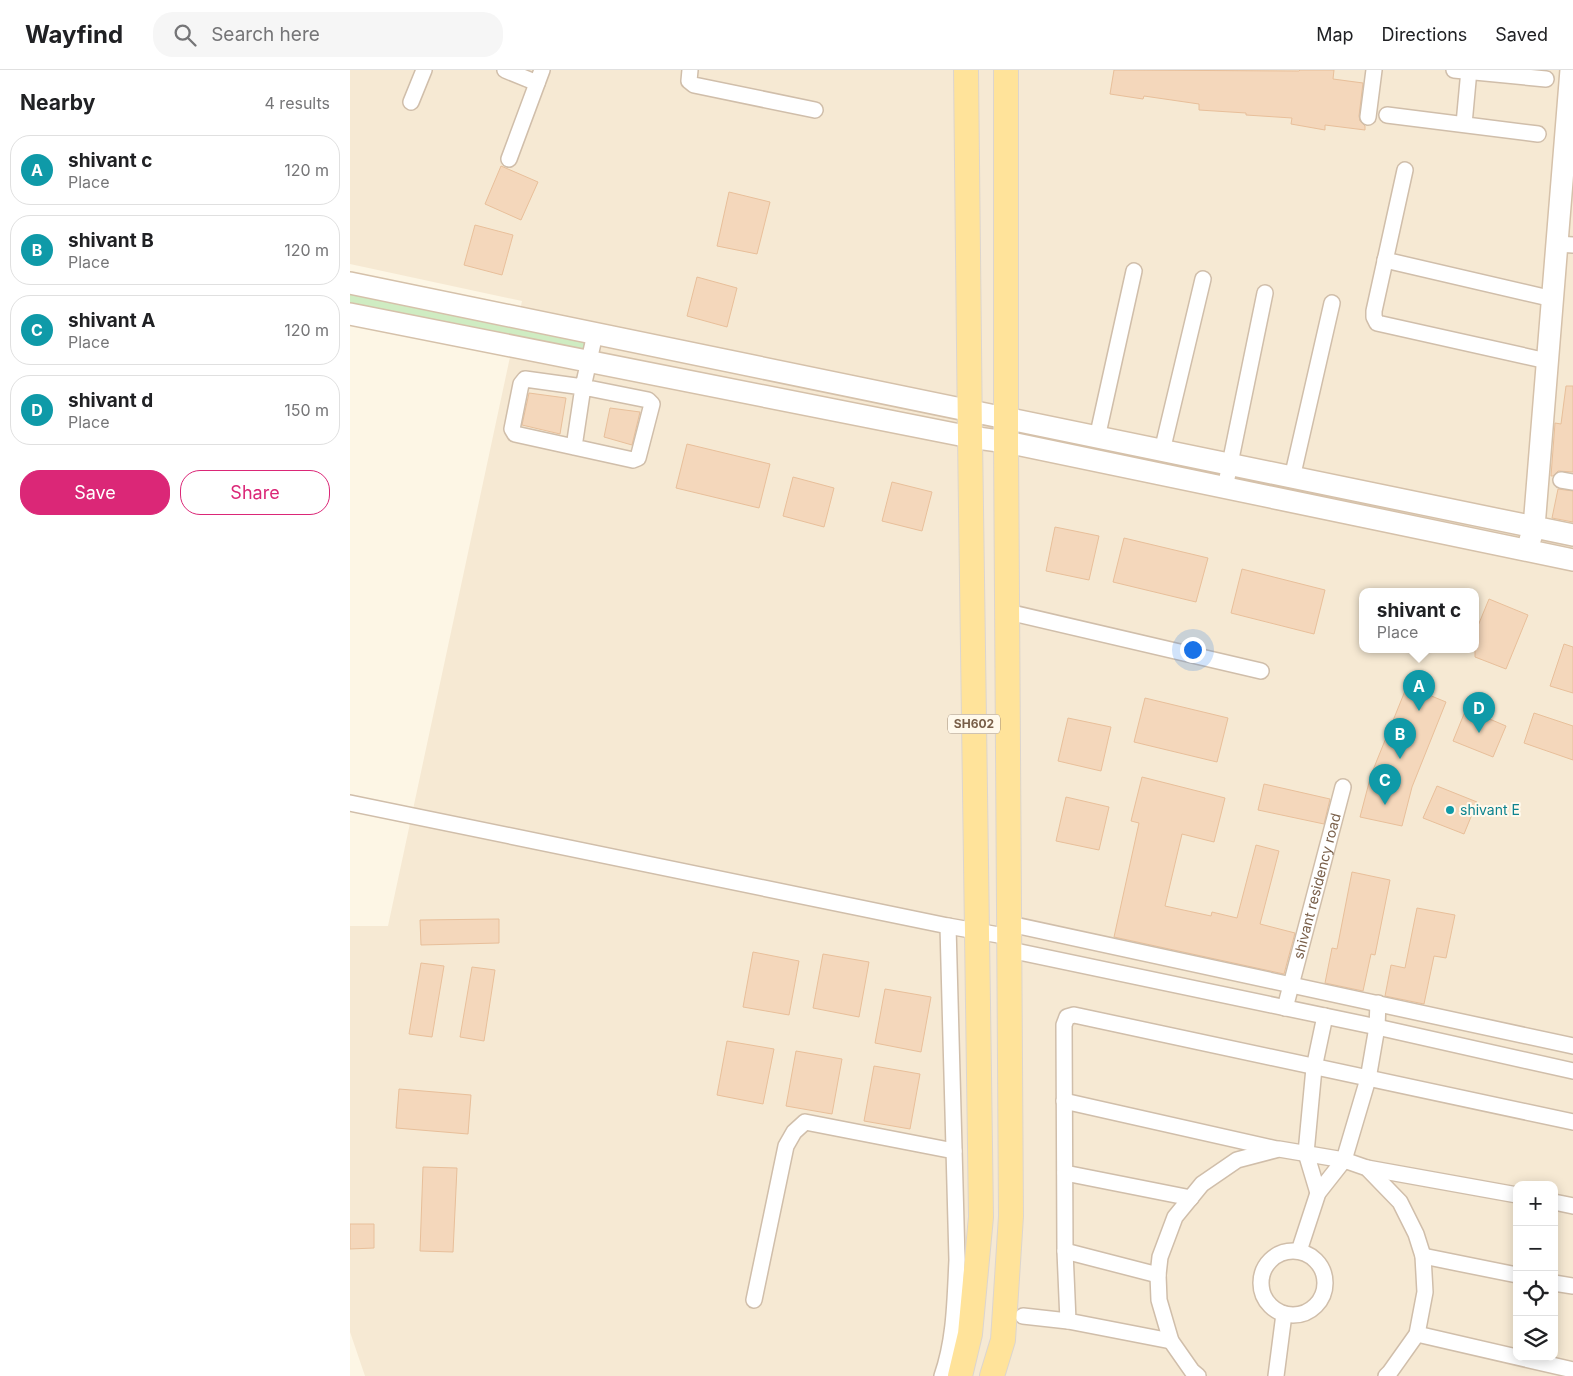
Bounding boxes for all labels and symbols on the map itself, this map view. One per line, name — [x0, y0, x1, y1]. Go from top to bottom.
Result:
your location — [1180, 637, 1206, 663]
pin: A — [1403, 670, 1435, 711]
pin: D — [1463, 692, 1495, 733]
road number: SH602 — [948, 714, 1000, 734]
pin: B — [1384, 718, 1416, 759]
pin: C — [1369, 764, 1401, 805]
place label: shivant E — [1460, 801, 1520, 818]
marker: shivant E — [1444, 804, 1456, 816]
street label: shivant residency road — [1289, 811, 1344, 961]

